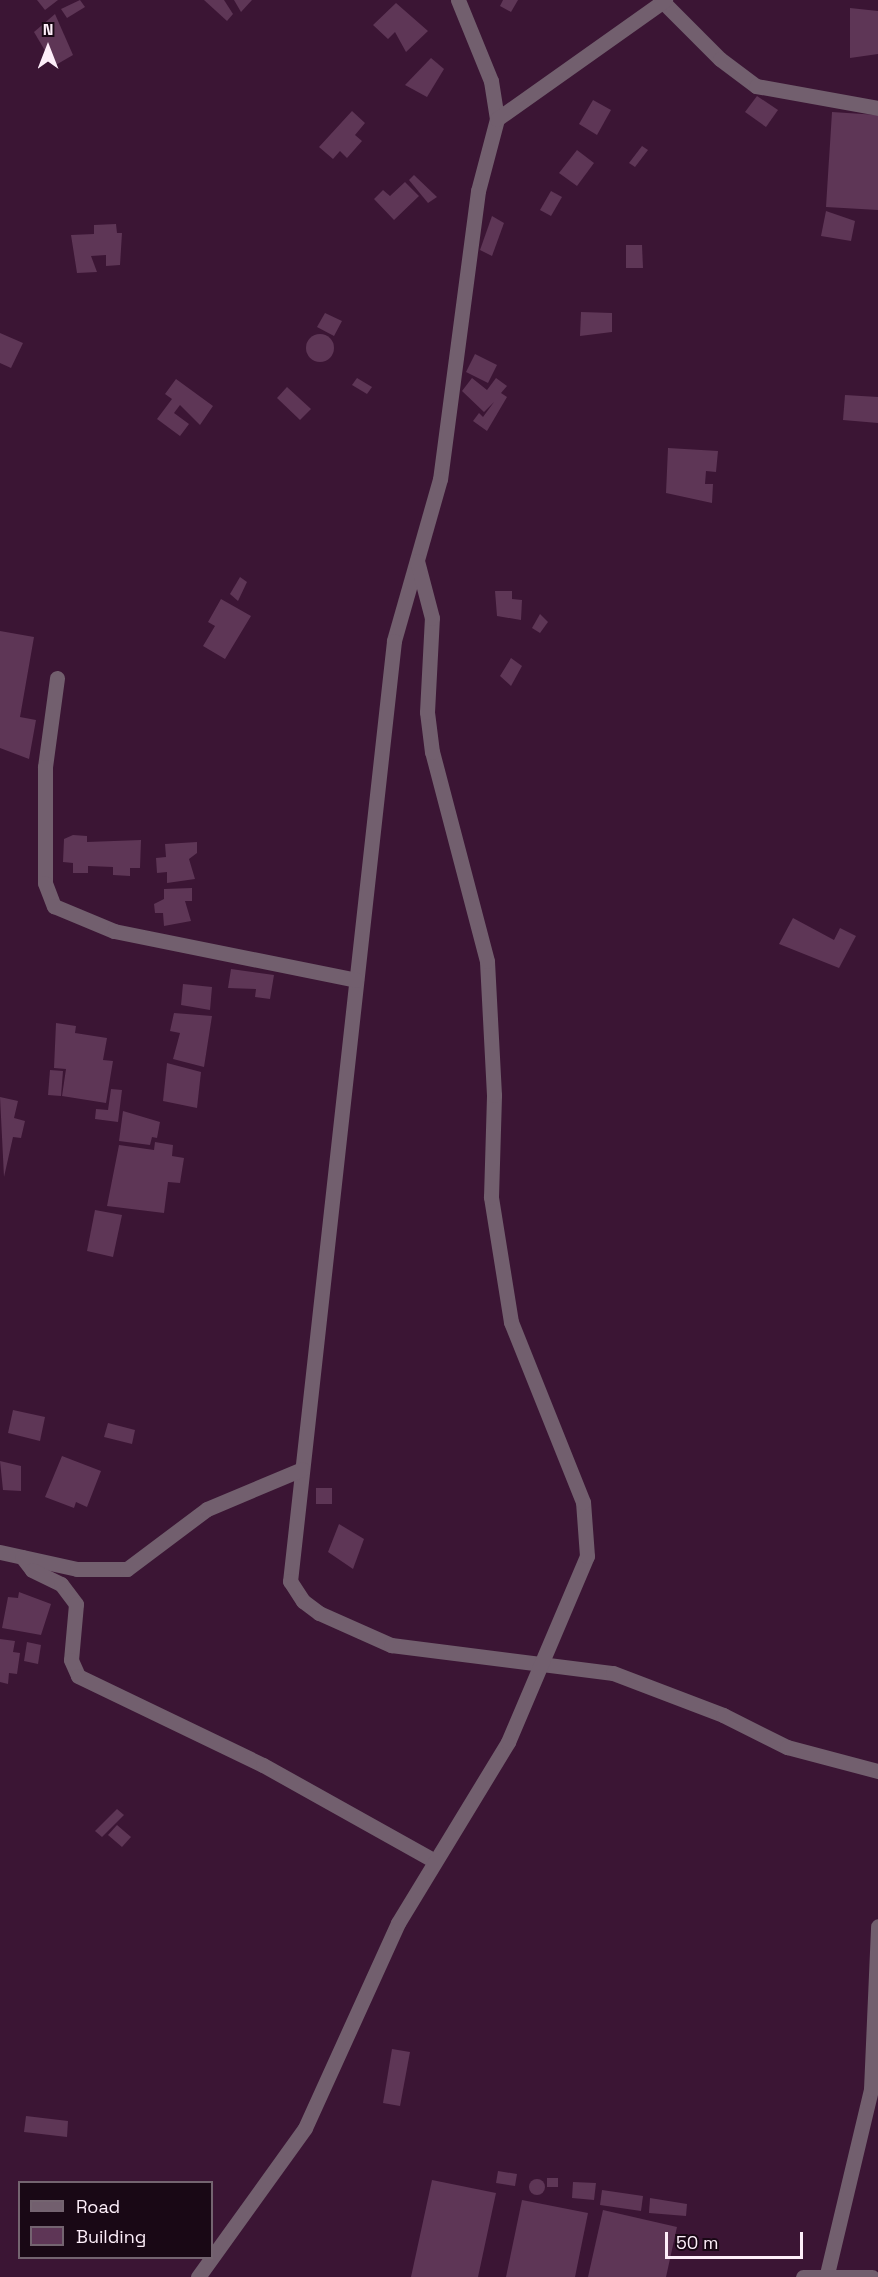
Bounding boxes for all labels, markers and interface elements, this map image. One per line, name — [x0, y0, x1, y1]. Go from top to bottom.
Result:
north arrow — [18, 18, 78, 78]
text: N — [43, 19, 53, 40]
legend — [18, 2181, 213, 2259]
text: Road — [76, 2195, 120, 2218]
scale bar — [668, 2220, 806, 2258]
text: Building — [76, 2225, 146, 2248]
text: 50 m — [676, 2231, 718, 2254]

